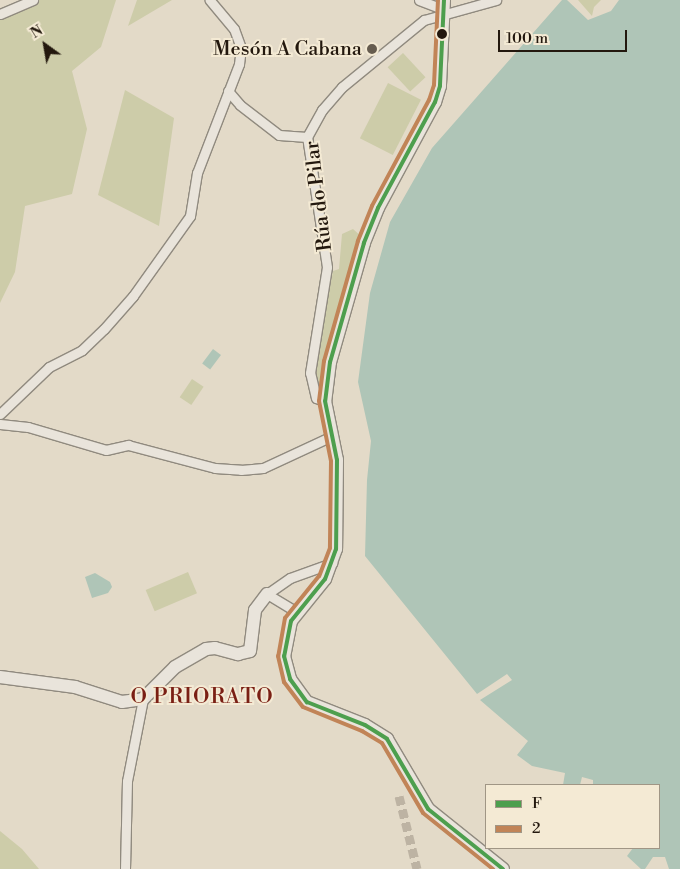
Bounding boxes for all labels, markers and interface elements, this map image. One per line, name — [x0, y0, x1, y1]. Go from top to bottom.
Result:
north arrow — [20, 20, 70, 70]
scale bar — [500, 20, 629, 52]
text: N — [28, 22, 47, 43]
unlabelled marker — [437, 29, 447, 39]
text: 100 m — [506, 29, 548, 48]
place label: Mesón A Cabana — [213, 37, 362, 61]
marker: Mesón A Cabana — [366, 43, 378, 55]
street label: Rúa do Pilar — [300, 139, 338, 253]
district label: O PRIORATO — [129, 684, 275, 710]
legend — [485, 784, 660, 849]
text: F — [532, 794, 542, 813]
text: 2 — [532, 819, 541, 838]

